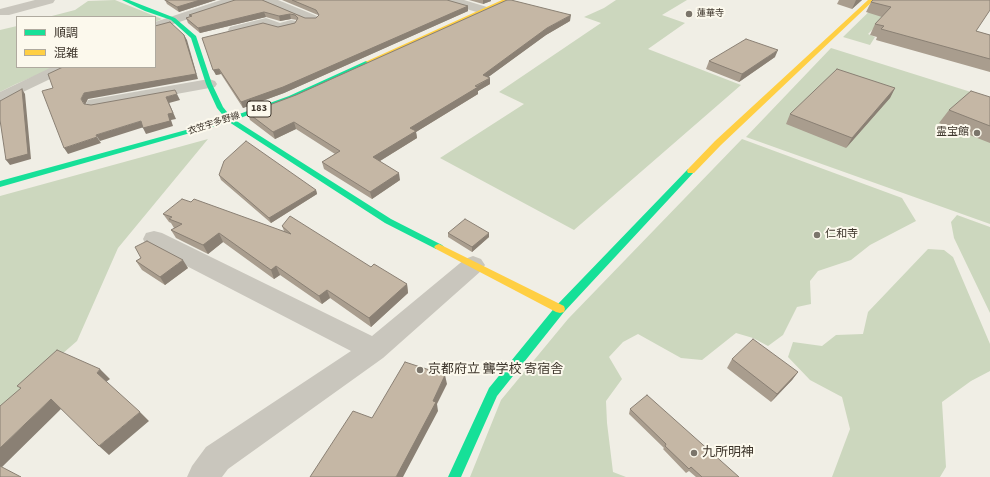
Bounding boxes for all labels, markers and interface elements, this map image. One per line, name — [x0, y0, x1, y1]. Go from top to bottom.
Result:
marker: 蓮華寺 — [684, 9, 694, 19]
place label: 蓮華寺 — [697, 9, 724, 19]
legend — [16, 16, 156, 68]
text: 順調 — [54, 25, 78, 42]
text: 混雑 — [54, 45, 78, 62]
road number: 183 — [247, 101, 271, 117]
street label: 衣笠宇多野線 — [187, 111, 241, 137]
place label: 霊宝館 — [936, 126, 969, 140]
marker: 霊宝館 — [972, 128, 982, 138]
place label: 仁和寺 — [825, 228, 858, 242]
marker: 仁和寺 — [812, 230, 822, 240]
place label: 京都府立 聾学校 寄宿舎 — [428, 362, 563, 378]
marker: 京都府立 聾学校 寄宿舎 — [415, 365, 425, 375]
place label: 九所明神 — [702, 445, 754, 461]
marker: 九所明神 — [689, 448, 699, 458]

